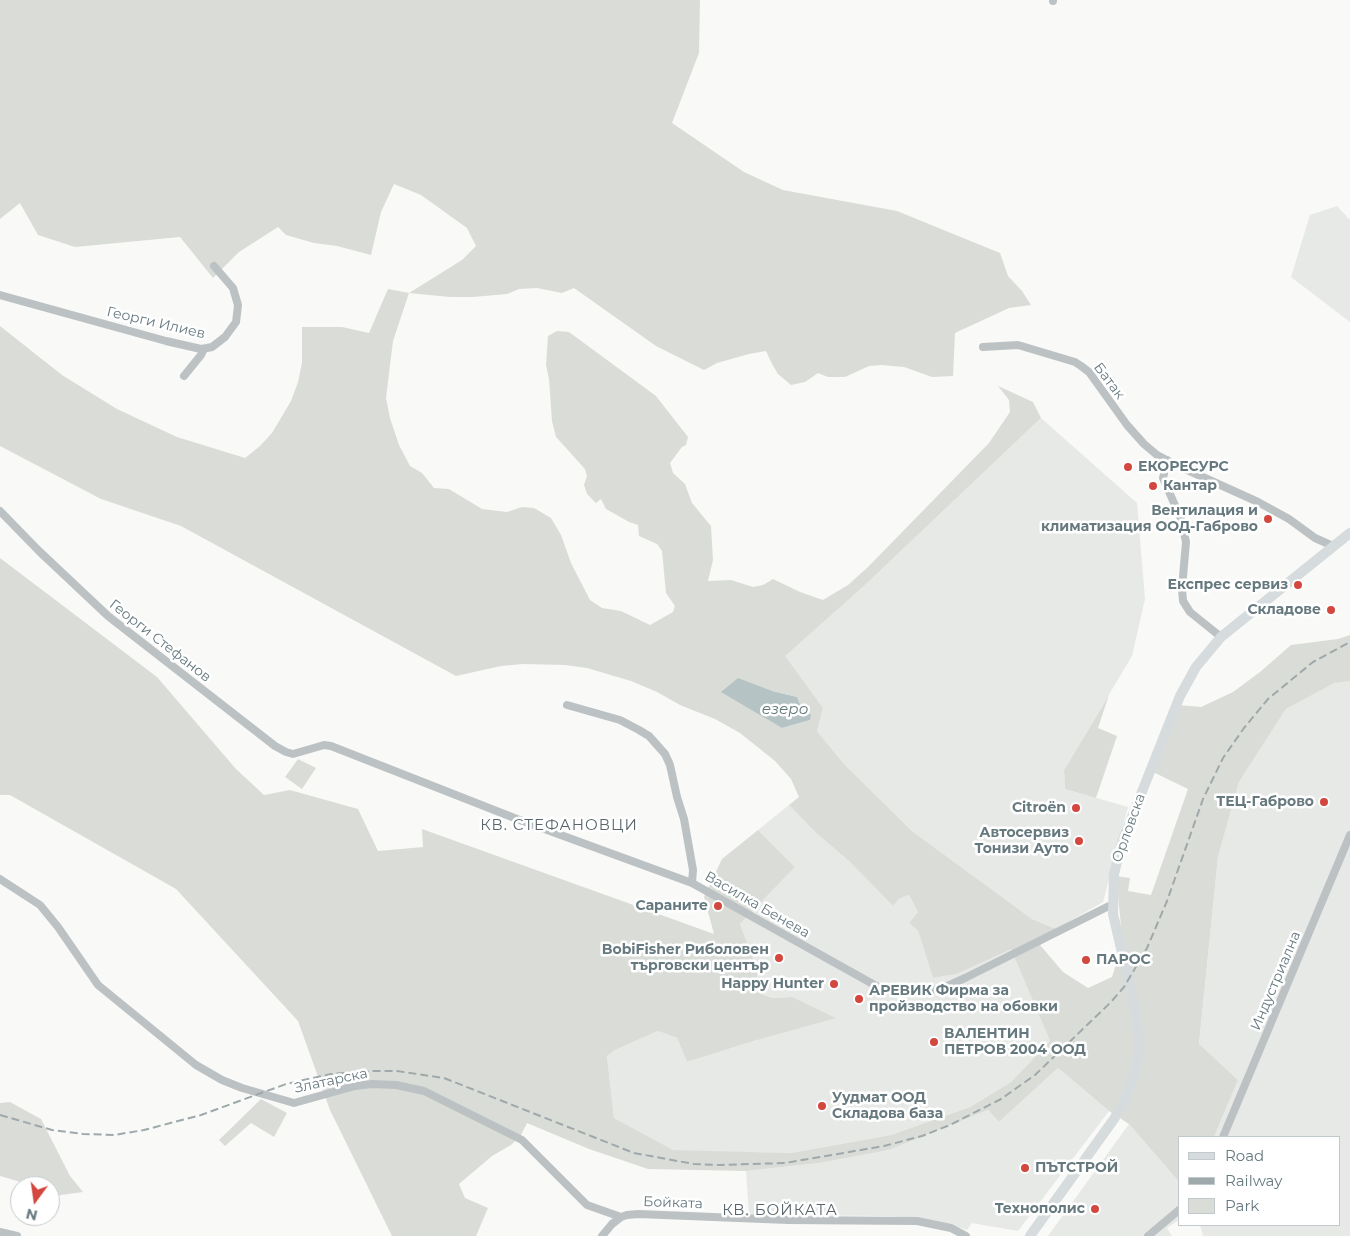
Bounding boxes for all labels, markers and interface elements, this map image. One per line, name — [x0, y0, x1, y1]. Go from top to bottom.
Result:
street label: Георги Илиев — [105, 303, 207, 343]
street label: Батак — [1090, 359, 1128, 403]
place label: ЕКОРЕСУРС — [1138, 459, 1229, 475]
marker: ЕКОРЕСУРС — [1122, 461, 1134, 473]
place label: Кантар — [1163, 478, 1217, 494]
marker: Кантар — [1147, 480, 1159, 492]
place label: Вентилация и климатизация ООД-Габрово — [1041, 503, 1258, 536]
marker: Вентилация и климатизация ООД-Габрово — [1262, 513, 1274, 525]
place label: Експрес сервиз — [1168, 577, 1288, 593]
marker: Експрес сервиз — [1292, 579, 1304, 591]
street label: Георги Стефанов — [106, 596, 214, 686]
place label: Складове — [1247, 602, 1321, 618]
marker: Складове — [1325, 604, 1337, 616]
water label: езеро — [762, 701, 808, 719]
street label: Орловска — [1109, 791, 1149, 865]
place label: ТЕЦ-Габрово — [1216, 794, 1314, 810]
marker: ТЕЦ-Габрово — [1318, 796, 1330, 808]
place label: Citroën — [1012, 800, 1066, 816]
marker: Citroën — [1070, 802, 1082, 814]
district label: КВ. СТЕФАНОВЦИ — [478, 817, 640, 835]
place label: Автосервиз Тонизи Ауто — [974, 825, 1069, 858]
marker: Автосервиз Тонизи Ауто — [1073, 835, 1085, 847]
street label: Василка Бенева — [702, 868, 812, 942]
place label: Сараните — [636, 898, 708, 914]
marker: Сараните — [712, 900, 724, 912]
street label: Индустриална — [1248, 929, 1304, 1033]
place label: BobiFisher Риболовен търговски център — [602, 942, 769, 974]
marker: BobiFisher Риболовен търговски център — [773, 952, 785, 964]
place label: ПАРОС — [1096, 952, 1151, 968]
marker: ПАРОС — [1080, 954, 1092, 966]
place label: Happy Hunter — [721, 976, 824, 992]
marker: Happy Hunter — [828, 978, 840, 990]
place label: АРЕВИК Фирма за пройзводство на обовки — [869, 983, 1058, 1016]
marker: АРЕВИК Фирма за пройзводство на обовки — [853, 993, 865, 1005]
place label: ВАЛЕНТИН ПЕТРОВ 2004 ООД — [944, 1026, 1086, 1058]
marker: ВАЛЕНТИН ПЕТРОВ 2004 ООД — [928, 1036, 940, 1048]
street label: Златарска — [293, 1065, 369, 1097]
place label: Уудмат ООД Складова база — [832, 1090, 943, 1122]
marker: Уудмат ООД Складова база — [816, 1100, 828, 1112]
legend — [1178, 1136, 1340, 1226]
text: Road — [1225, 1146, 1264, 1165]
place label: ПЪТСТРОЙ — [1035, 1160, 1118, 1176]
marker: ПЪТСТРОЙ — [1019, 1162, 1031, 1174]
text: Railway — [1225, 1171, 1282, 1190]
north arrow — [10, 1176, 60, 1226]
street label: Бойката — [643, 1194, 703, 1212]
text: Park — [1225, 1196, 1259, 1215]
place label: Технополис — [995, 1201, 1085, 1217]
district label: КВ. БОЙКАТА — [721, 1202, 839, 1220]
marker: Технополис — [1089, 1203, 1101, 1215]
text: N — [24, 1204, 39, 1225]

